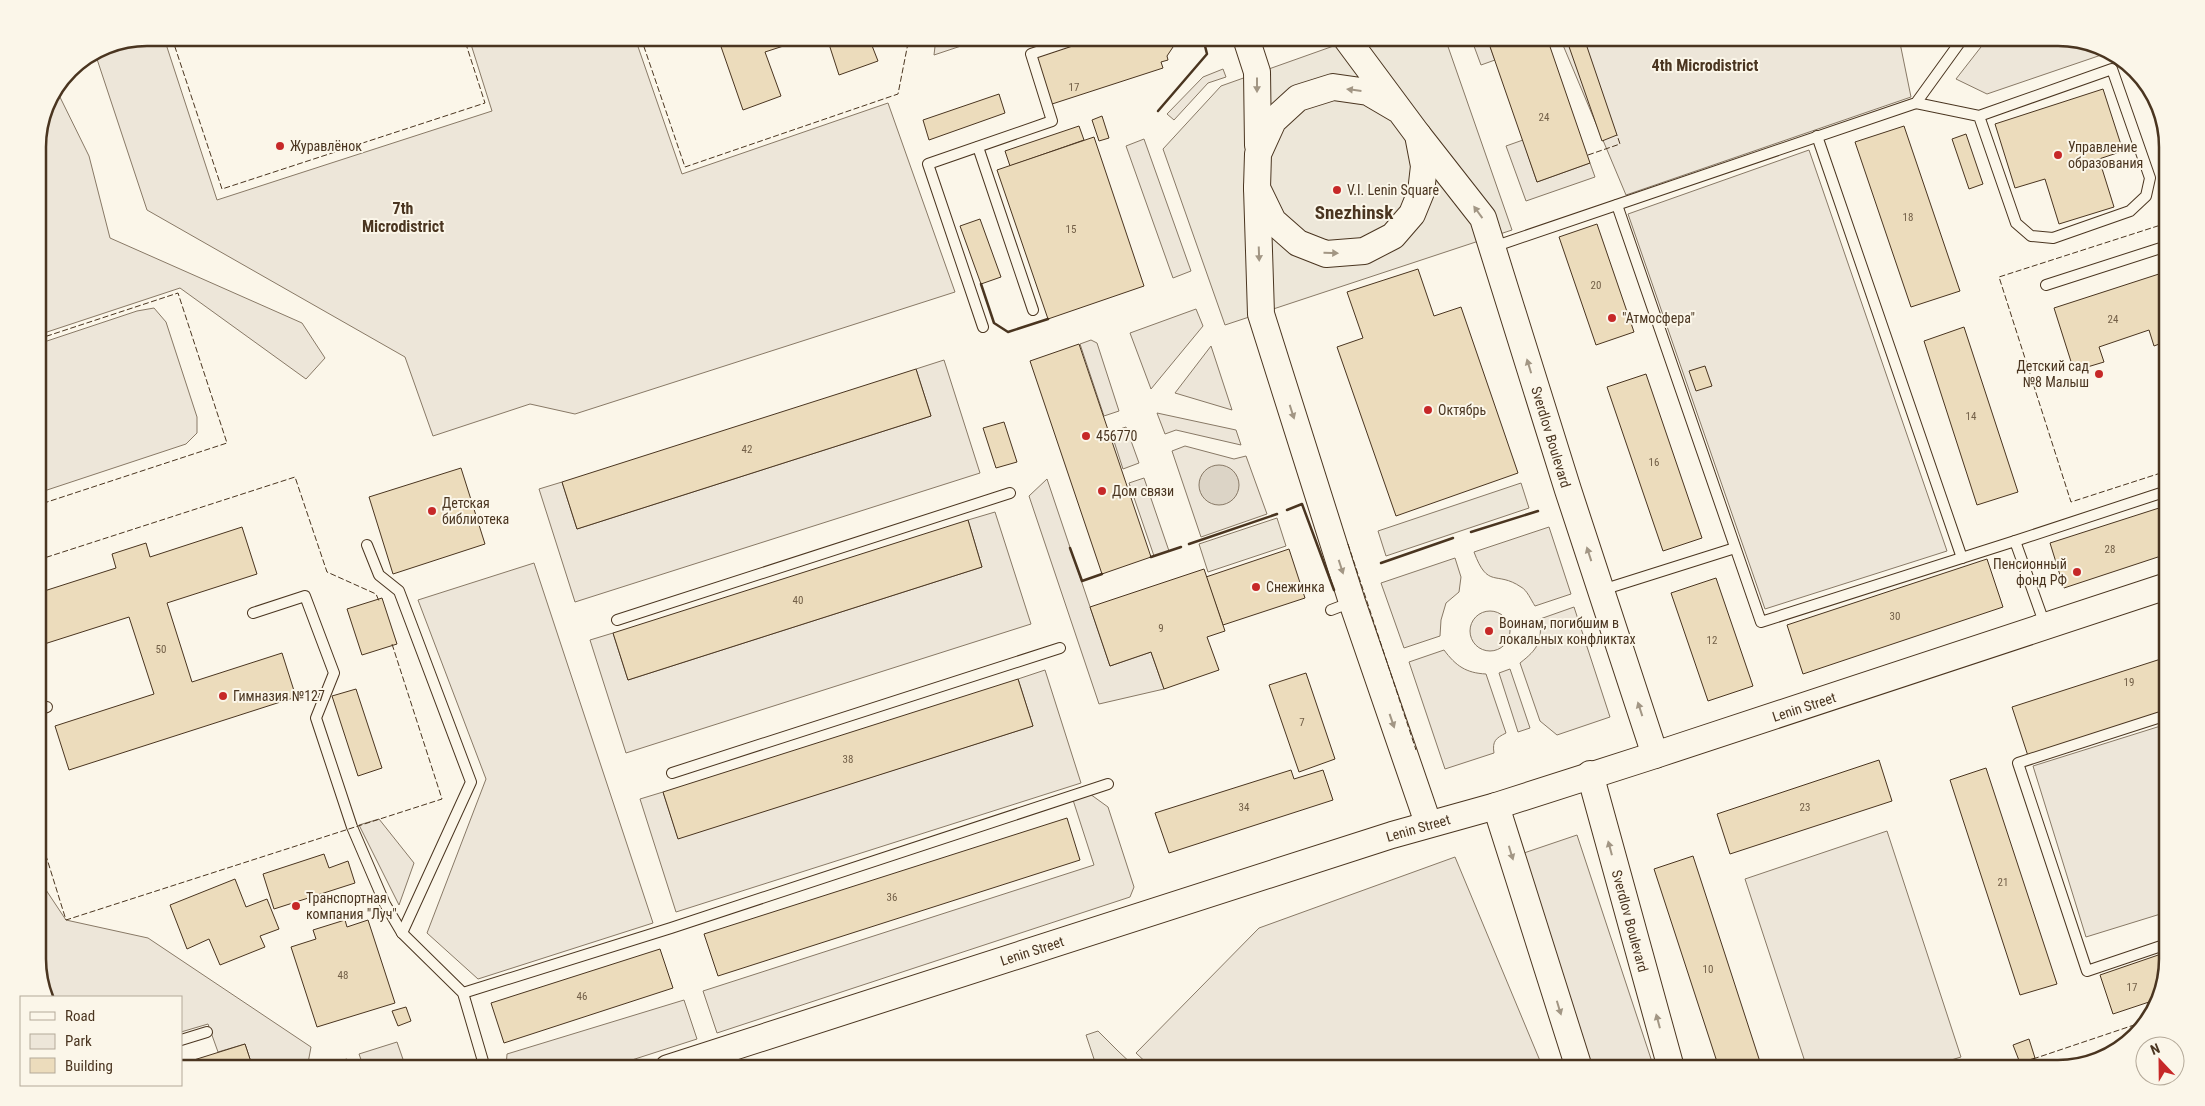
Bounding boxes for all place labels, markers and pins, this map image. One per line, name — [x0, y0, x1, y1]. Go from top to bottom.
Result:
place label: Журавлёнок — [290, 138, 362, 154]
place label: Управление образования — [2068, 139, 2143, 171]
marker: Журавлёнок — [274, 140, 286, 152]
marker: Управление образования — [2052, 149, 2064, 161]
place label: V.I. Lenin Square — [1347, 182, 1439, 198]
marker: V.I. Lenin Square — [1331, 184, 1343, 196]
place label: "Атмосфера" — [1622, 310, 1695, 326]
marker: "Атмосфера" — [1606, 312, 1618, 324]
place label: Детский сад №8 Малыш — [2017, 358, 2089, 390]
marker: Детский сад №8 Малыш — [2093, 368, 2105, 380]
place label: Октябрь — [1438, 402, 1486, 418]
marker: Октябрь — [1422, 404, 1434, 416]
place label: 456770 — [1096, 428, 1138, 444]
marker: 456770 — [1080, 430, 1092, 442]
place label: Дом связи — [1112, 483, 1174, 499]
marker: Дом связи — [1096, 485, 1108, 497]
place label: Детская библиотека — [442, 495, 509, 527]
marker: Детская библиотека — [426, 505, 438, 517]
place label: Пенсионный фонд РФ — [1993, 556, 2067, 588]
marker: Пенсионный фонд РФ — [2071, 566, 2083, 578]
place label: Снежинка — [1266, 579, 1325, 595]
marker: Снежинка — [1250, 581, 1262, 593]
place label: Воинам, погибшим в локальных конфликтах — [1499, 615, 1636, 647]
marker: Воинам, погибшим в локальных конфликтах — [1483, 625, 1495, 637]
place label: Гимназия №127 — [233, 688, 325, 704]
marker: Гимназия №127 — [217, 690, 229, 702]
place label: Транспортная компания "Луч" — [306, 890, 397, 922]
marker: Транспортная компания "Луч" — [290, 900, 302, 912]

